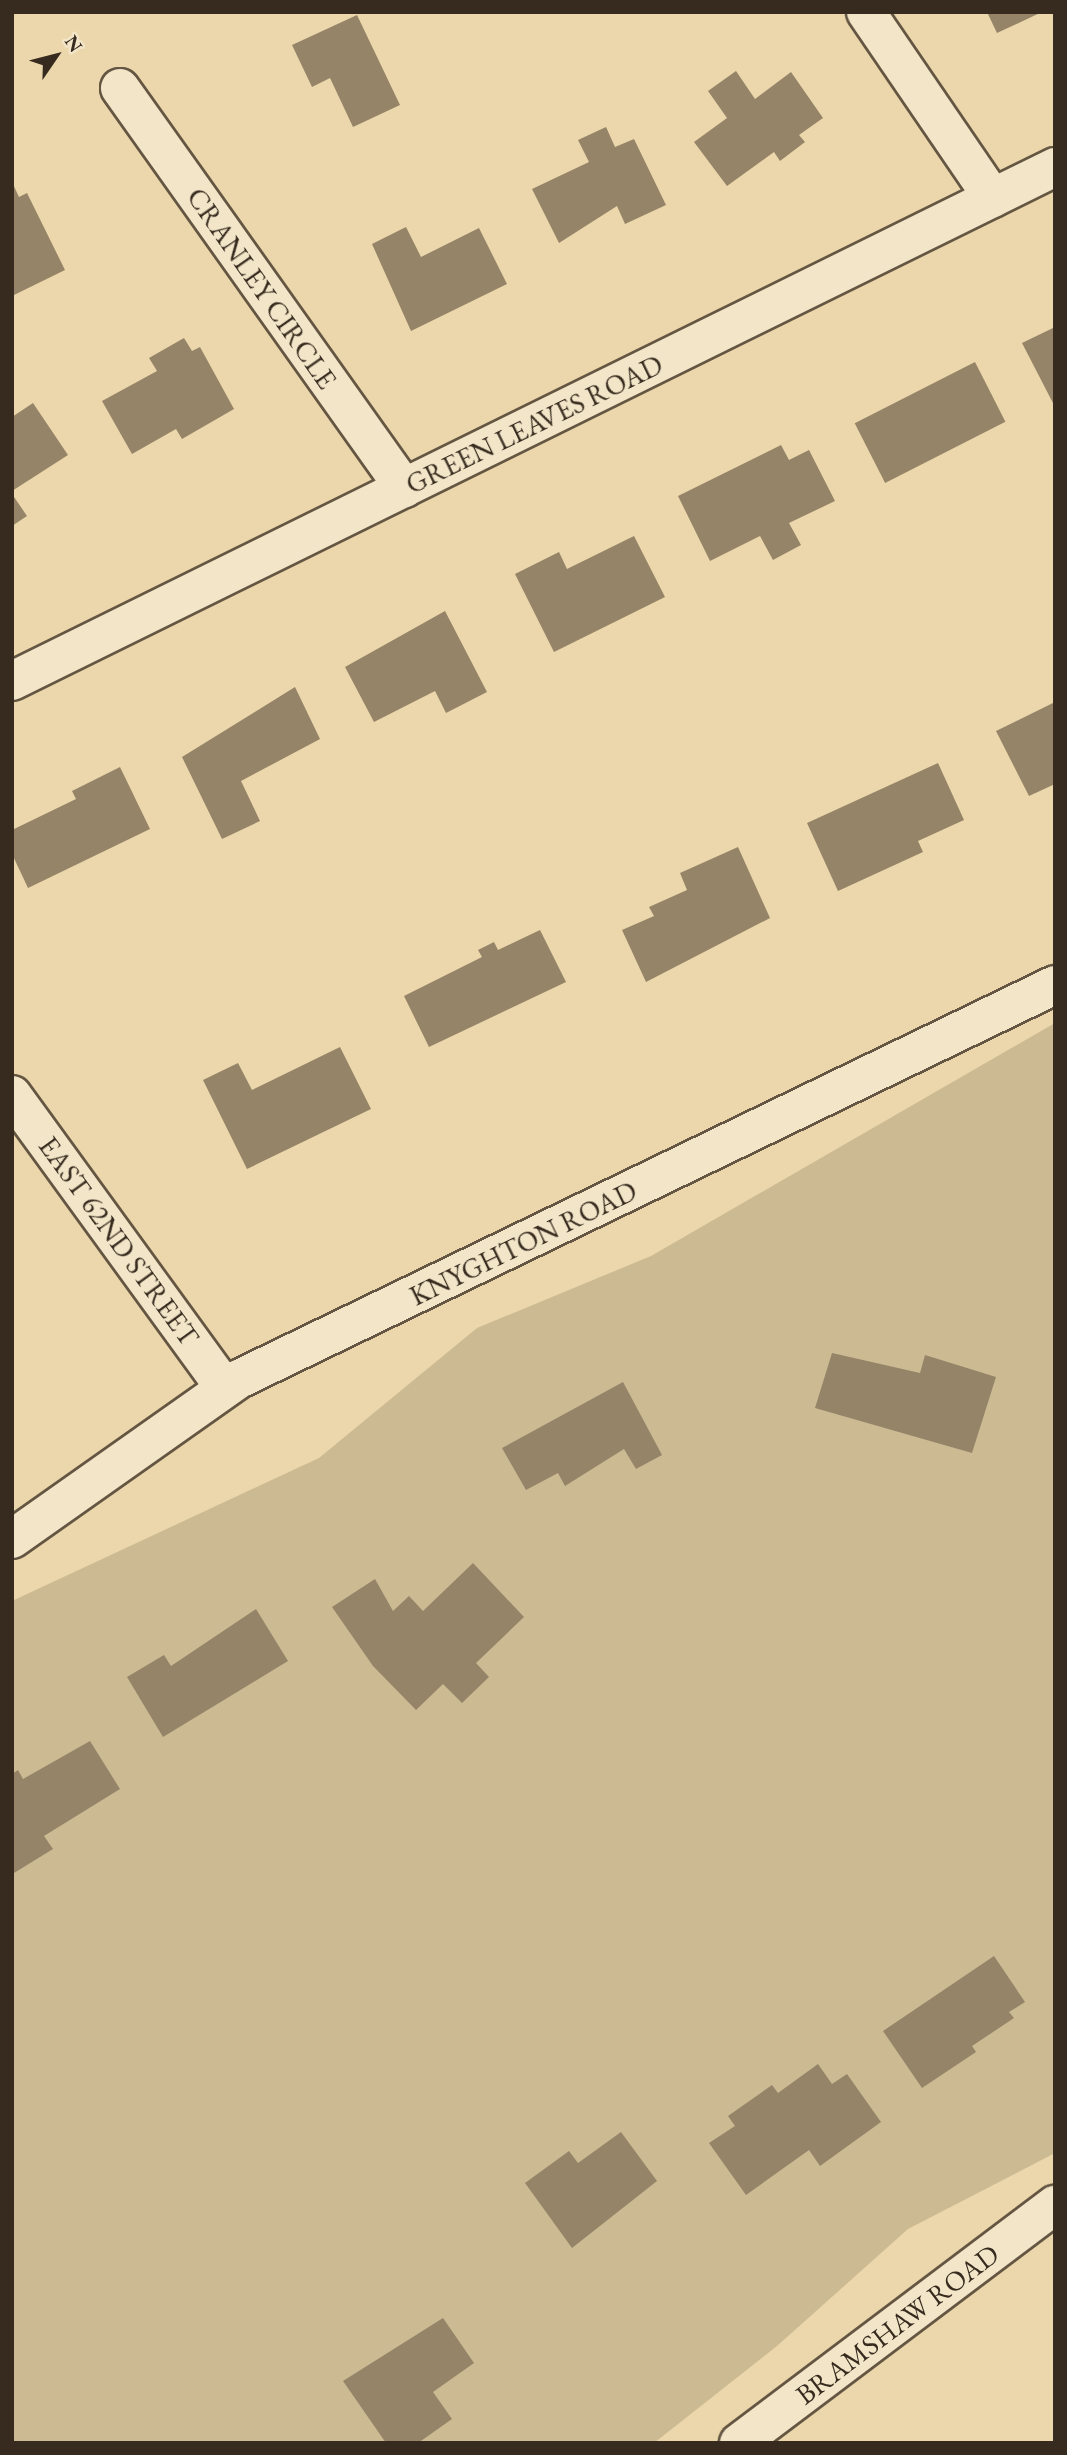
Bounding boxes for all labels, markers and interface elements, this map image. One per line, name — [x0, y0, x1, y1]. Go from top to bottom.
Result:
north arrow — [21, 21, 91, 91]
text: N — [59, 30, 88, 57]
street label: CRANLEY CIRCLE — [180, 181, 344, 395]
street label: GREEN LEAVES ROAD — [400, 347, 668, 501]
street label: EAST 62ND STREET — [32, 1130, 206, 1352]
street label: KNYGHTON ROAD — [404, 1173, 642, 1313]
street label: BRAMSHAW ROAD — [789, 2237, 1005, 2411]

